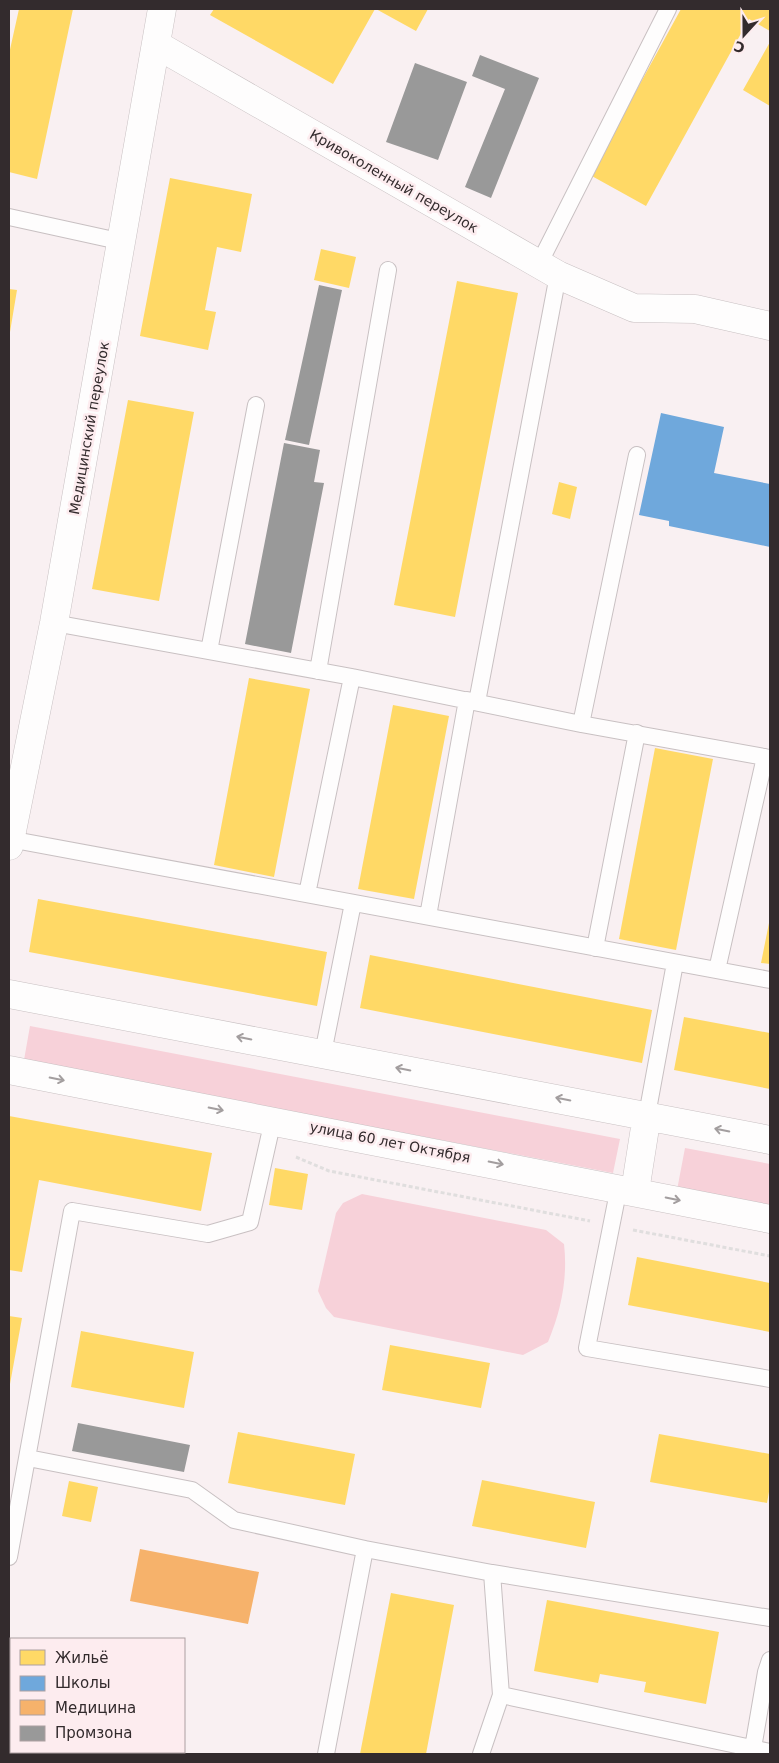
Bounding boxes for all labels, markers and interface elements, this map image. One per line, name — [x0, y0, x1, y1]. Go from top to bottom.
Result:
north arrow — [719, 10, 769, 60]
text: С — [732, 38, 747, 56]
street label: Кривоколенный переулок — [307, 126, 481, 236]
street label: Медицинский переулок — [66, 340, 112, 516]
one-way arrow — [236, 1033, 252, 1043]
one-way arrow — [396, 1063, 412, 1073]
one-way arrow — [48, 1074, 64, 1084]
one-way arrow — [555, 1094, 571, 1104]
one-way arrow — [208, 1105, 224, 1114]
street label: улица 60 лет Октября — [308, 1119, 472, 1165]
one-way arrow — [715, 1125, 731, 1135]
one-way arrow — [488, 1159, 504, 1169]
one-way arrow — [664, 1194, 680, 1204]
legend — [10, 1638, 185, 1753]
text: Жильё — [55, 1649, 109, 1667]
text: Школы — [55, 1674, 111, 1692]
text: Медицина — [55, 1699, 136, 1717]
text: Промзона — [55, 1724, 132, 1742]

